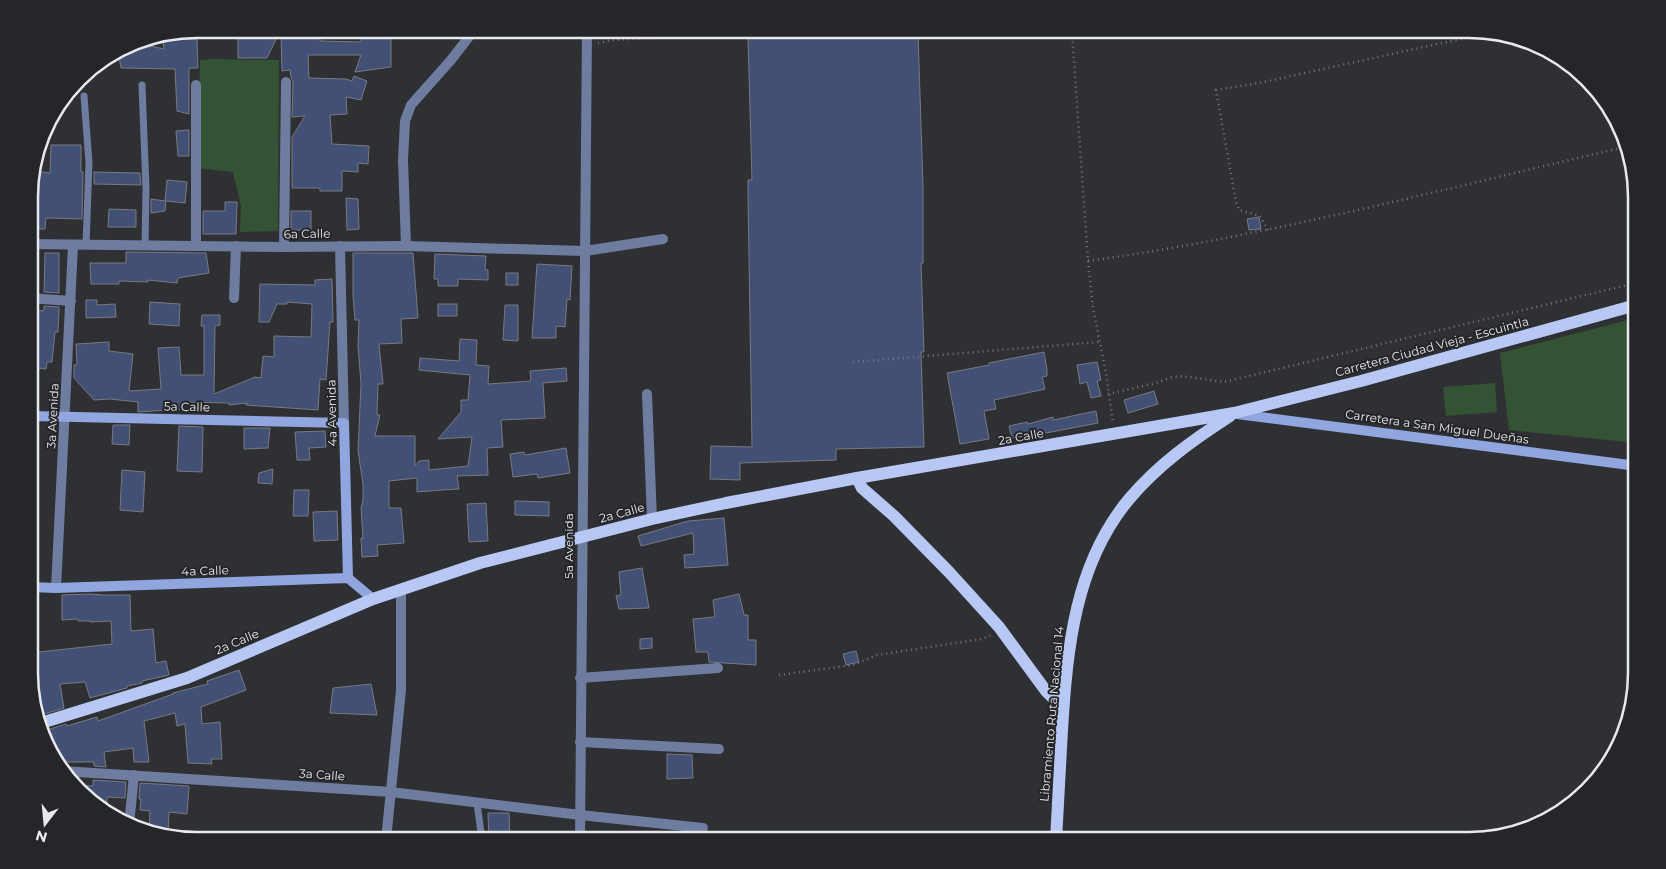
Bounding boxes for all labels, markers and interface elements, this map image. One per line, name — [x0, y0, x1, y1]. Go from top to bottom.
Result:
street label: 6a Calle — [283, 226, 330, 241]
street label: Carretera Ciudad Vieja - Escuintla — [1333, 313, 1530, 380]
street label: 4a Avenida — [323, 379, 340, 447]
street label: 3a Avenida — [43, 383, 62, 449]
street label: 5a Calle — [164, 399, 210, 414]
street label: Carretera a San Miguel Dueñas — [1344, 406, 1530, 447]
street label: 2a Calle — [997, 425, 1045, 448]
street label: 2a Calle — [598, 499, 646, 526]
street label: 5a Avenida — [561, 513, 576, 579]
street label: 4a Calle — [181, 562, 229, 579]
street label: 2a Calle — [213, 626, 261, 657]
street label: Libramiento Ruta Nacional 14 — [1036, 626, 1067, 802]
street label: 3a Calle — [298, 765, 346, 784]
north arrow — [20, 799, 70, 849]
text: N — [33, 826, 49, 847]

